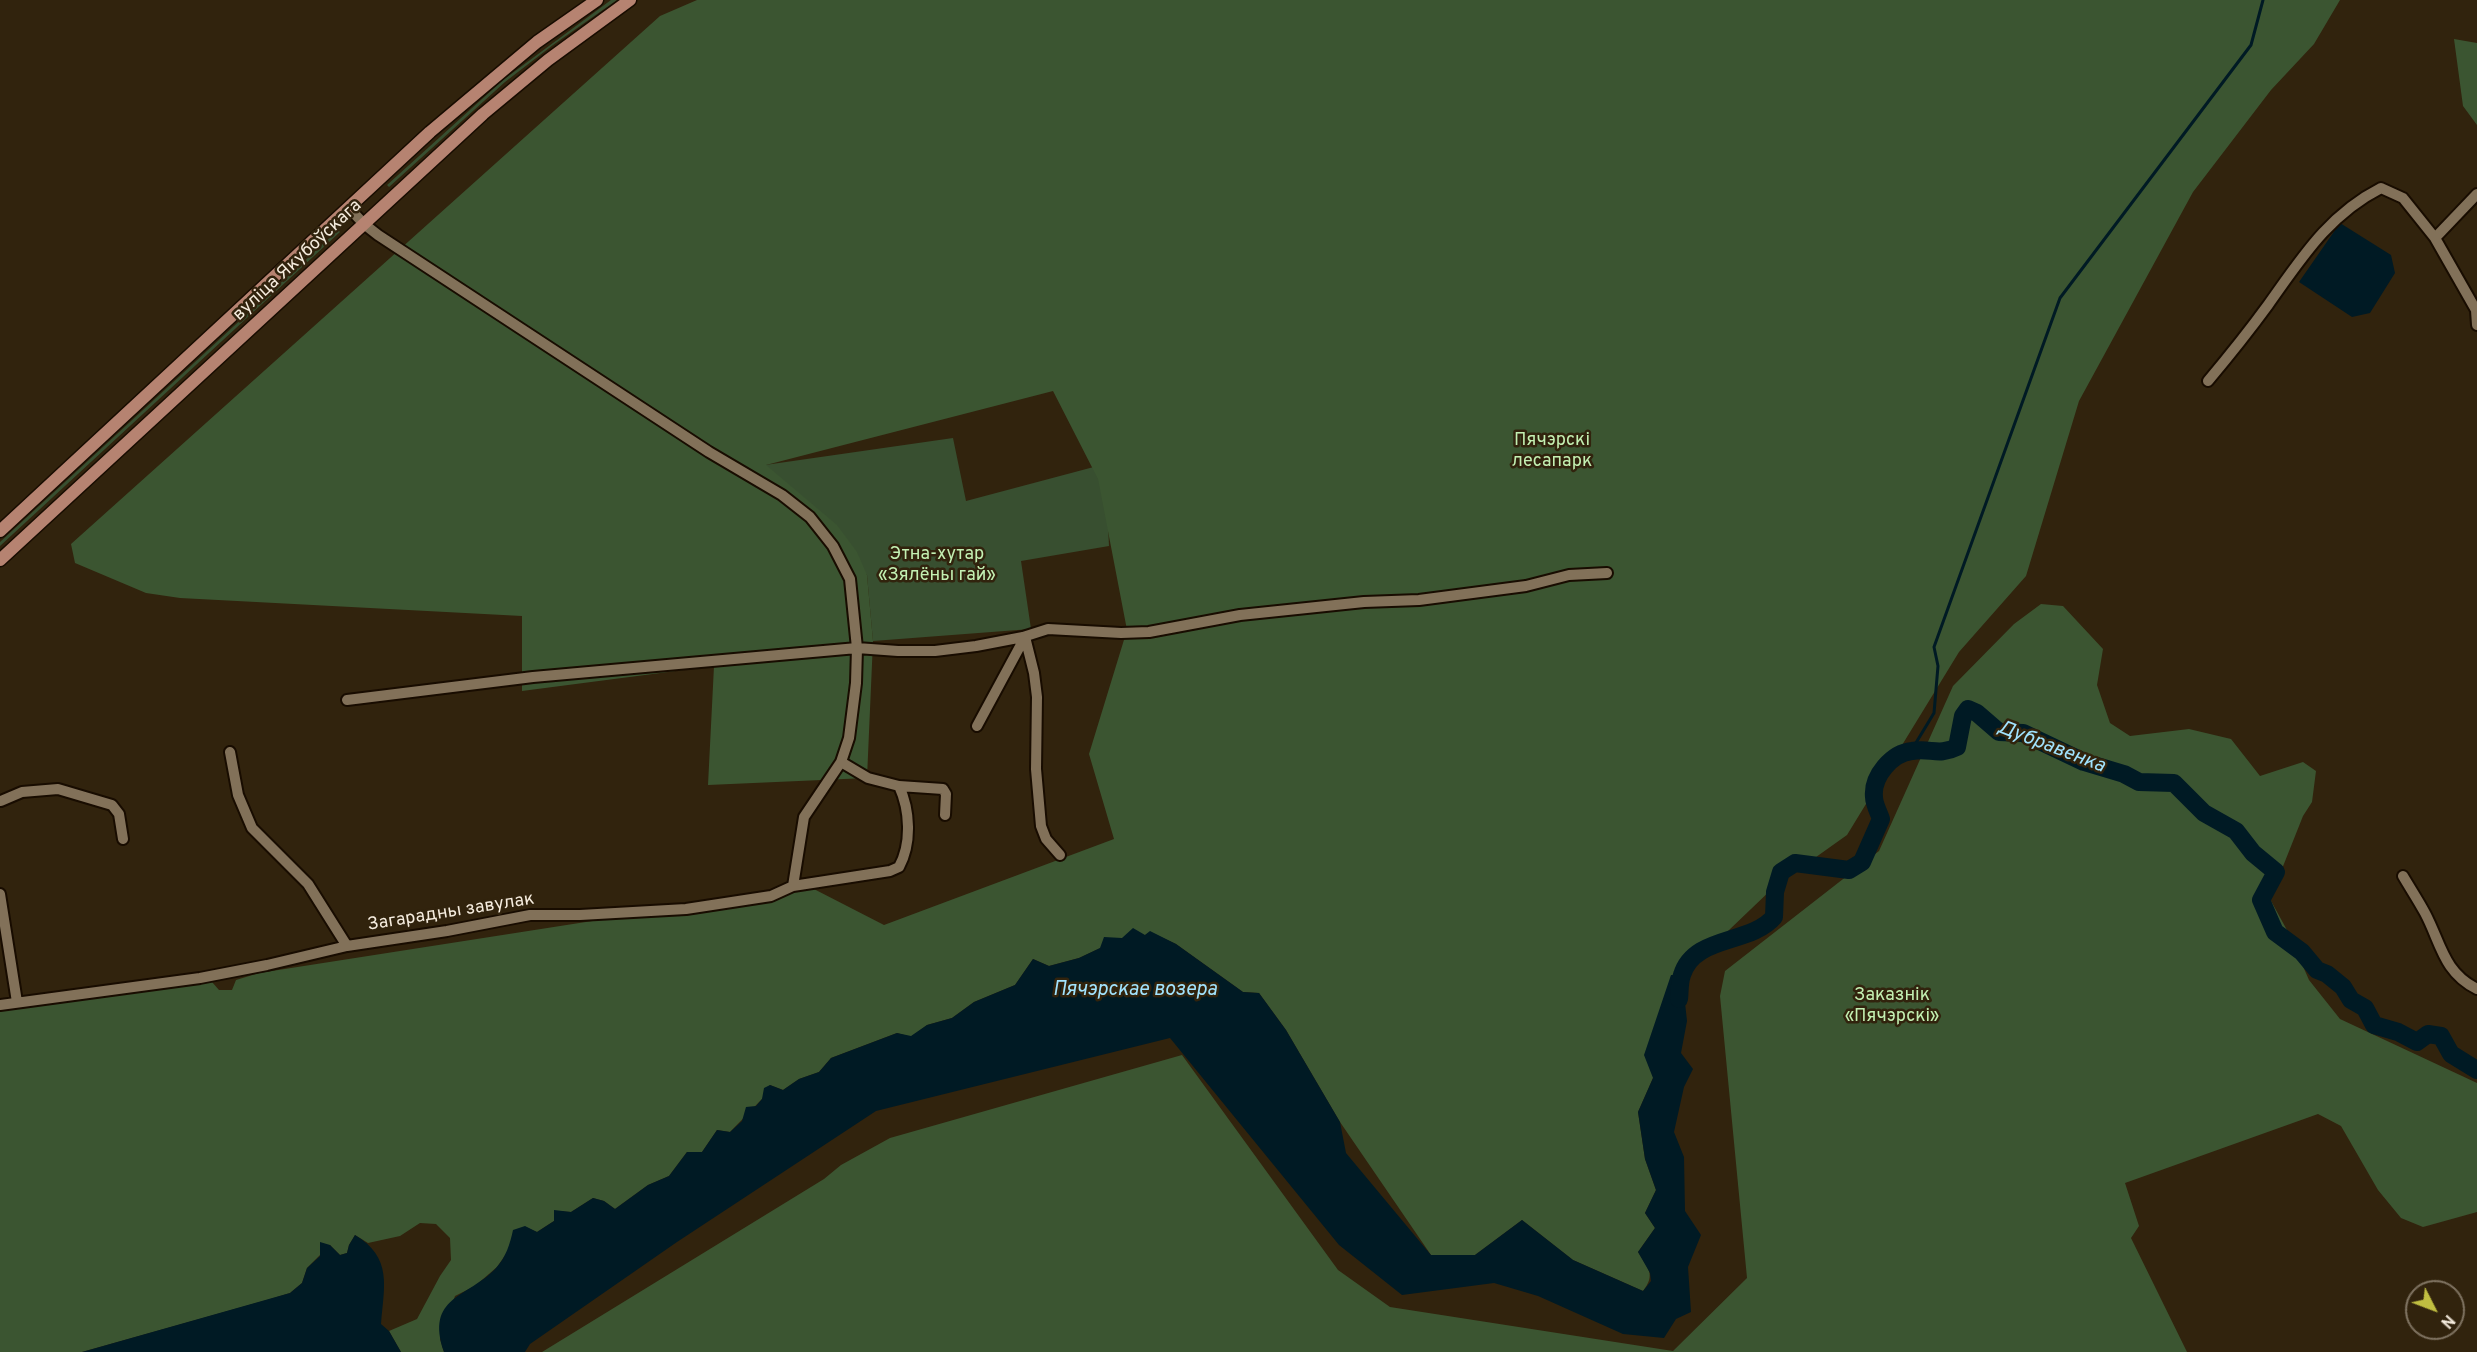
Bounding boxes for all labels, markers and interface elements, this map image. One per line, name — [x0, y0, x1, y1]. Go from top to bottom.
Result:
street label: вуліца Якубоўскага — [229, 196, 367, 326]
park label: Пячэрскі лесапарк — [1512, 430, 1592, 472]
park label: Этна-хутар «Зялёны гай» — [878, 544, 996, 586]
water label: Дубравенка — [1994, 717, 2108, 779]
street label: Загарадны завулак — [366, 889, 536, 937]
water label: Пячэрскае возера — [1053, 979, 1217, 1003]
park label: Заказнік «Пячэрскі» — [1845, 985, 1939, 1028]
north arrow — [2405, 1280, 2465, 1340]
text: N — [2436, 1310, 2458, 1332]

